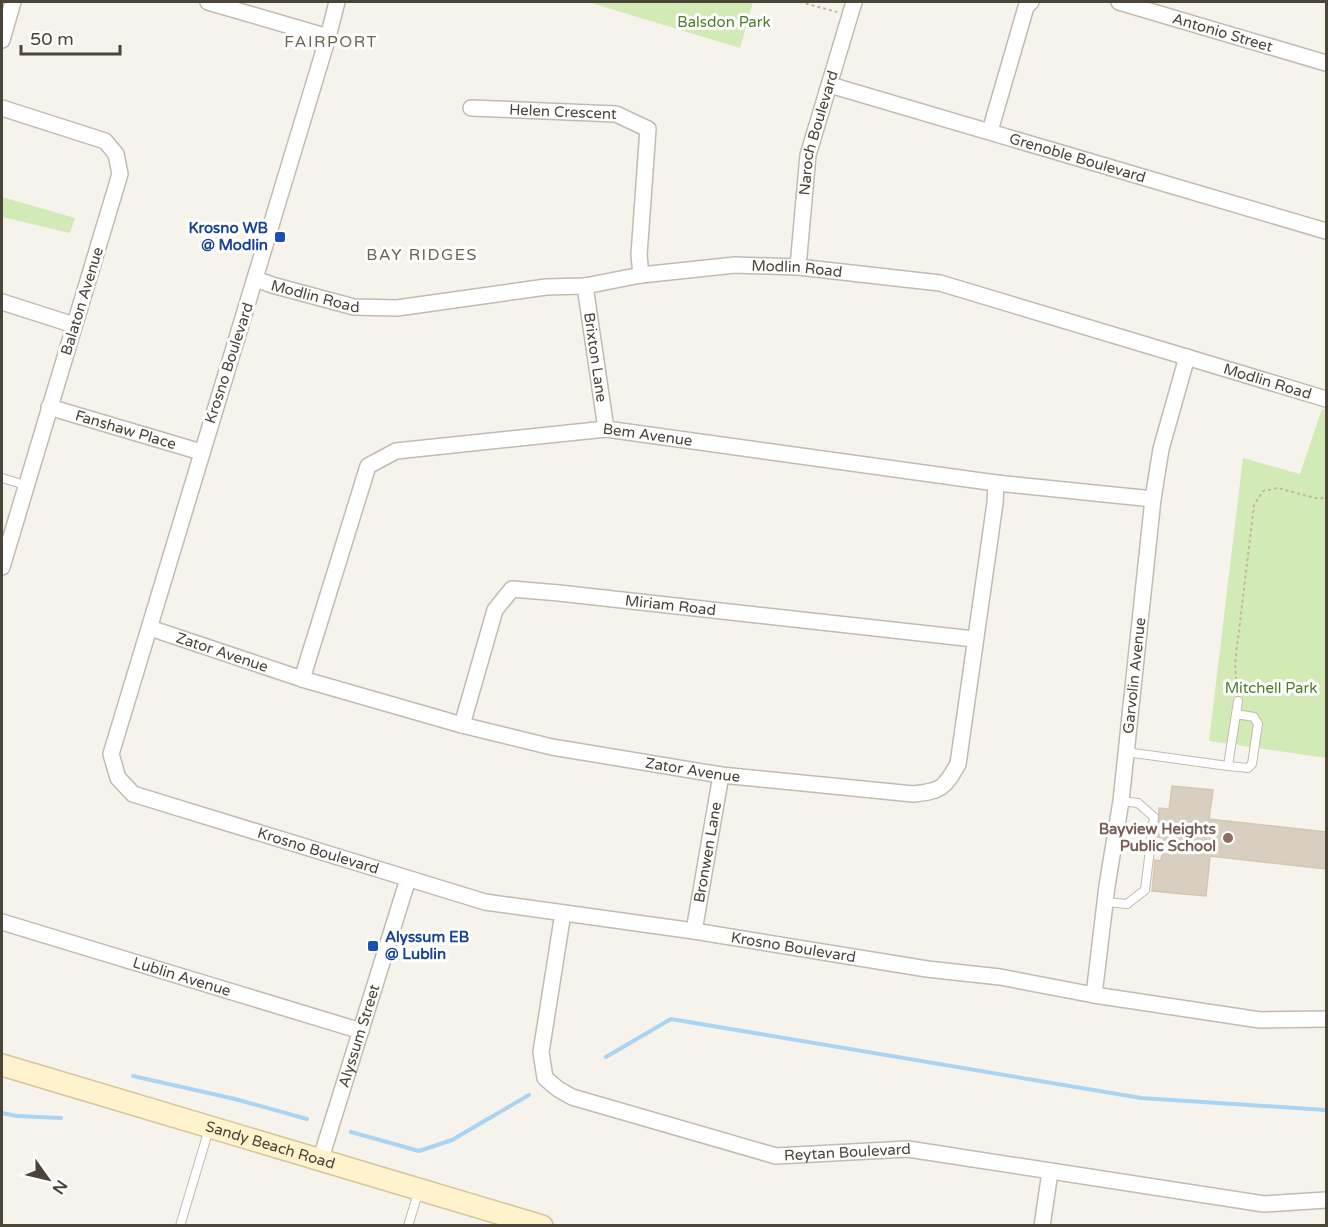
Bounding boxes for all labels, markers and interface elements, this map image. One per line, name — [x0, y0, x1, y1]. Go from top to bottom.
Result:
street label: Antonio Street — [1170, 9, 1275, 56]
park label: Balsdon Park — [677, 13, 771, 31]
scale bar — [21, 18, 120, 56]
text: 50 m — [30, 28, 74, 50]
district label: FAIRPORT — [284, 32, 378, 52]
street label: Naroch Boulevard — [795, 68, 842, 196]
street label: Helen Crescent — [509, 101, 617, 123]
street label: Grenoble Boulevard — [1007, 129, 1148, 186]
place label: Krosno WB @ Modlin — [188, 219, 268, 254]
marker: Krosno WB @ Modlin — [273, 230, 287, 244]
street label: Balaton Avenue — [57, 245, 107, 357]
district label: BAY RIDGES — [366, 245, 478, 265]
street label: Modlin Road — [751, 257, 843, 281]
street label: Modlin Road — [269, 276, 360, 316]
street label: Krosno Boulevard — [201, 300, 257, 426]
street label: Brixton Lane — [580, 311, 611, 403]
street label: Modlin Road — [1221, 360, 1314, 403]
street label: Fanshaw Place — [73, 406, 178, 453]
street label: Bem Avenue — [602, 420, 694, 450]
street label: Miriam Road — [624, 591, 717, 619]
street label: Garvolin Avenue — [1119, 617, 1149, 735]
street label: Zator Avenue — [174, 628, 270, 676]
park label: Mitchell Park — [1225, 679, 1317, 697]
street label: Zator Avenue — [644, 754, 741, 786]
street label: Bronwen Lane — [690, 800, 725, 904]
place label: Bayview Heights Public School — [1099, 820, 1216, 855]
street label: Krosno Boulevard — [255, 824, 381, 878]
marker: Bayview Heights Public School — [1221, 831, 1235, 845]
place label: Alyssum EB @ Lublin — [385, 928, 469, 963]
street label: Krosno Boulevard — [730, 928, 857, 966]
marker: Alyssum EB @ Lublin — [366, 939, 380, 953]
street label: Lublin Avenue — [131, 953, 233, 1000]
street label: Alyssum Street — [335, 982, 384, 1090]
street label: Sandy Beach Road — [203, 1117, 337, 1173]
street label: Reytan Boulevard — [784, 1140, 911, 1165]
north arrow — [18, 1149, 78, 1209]
text: N — [48, 1176, 71, 1198]

